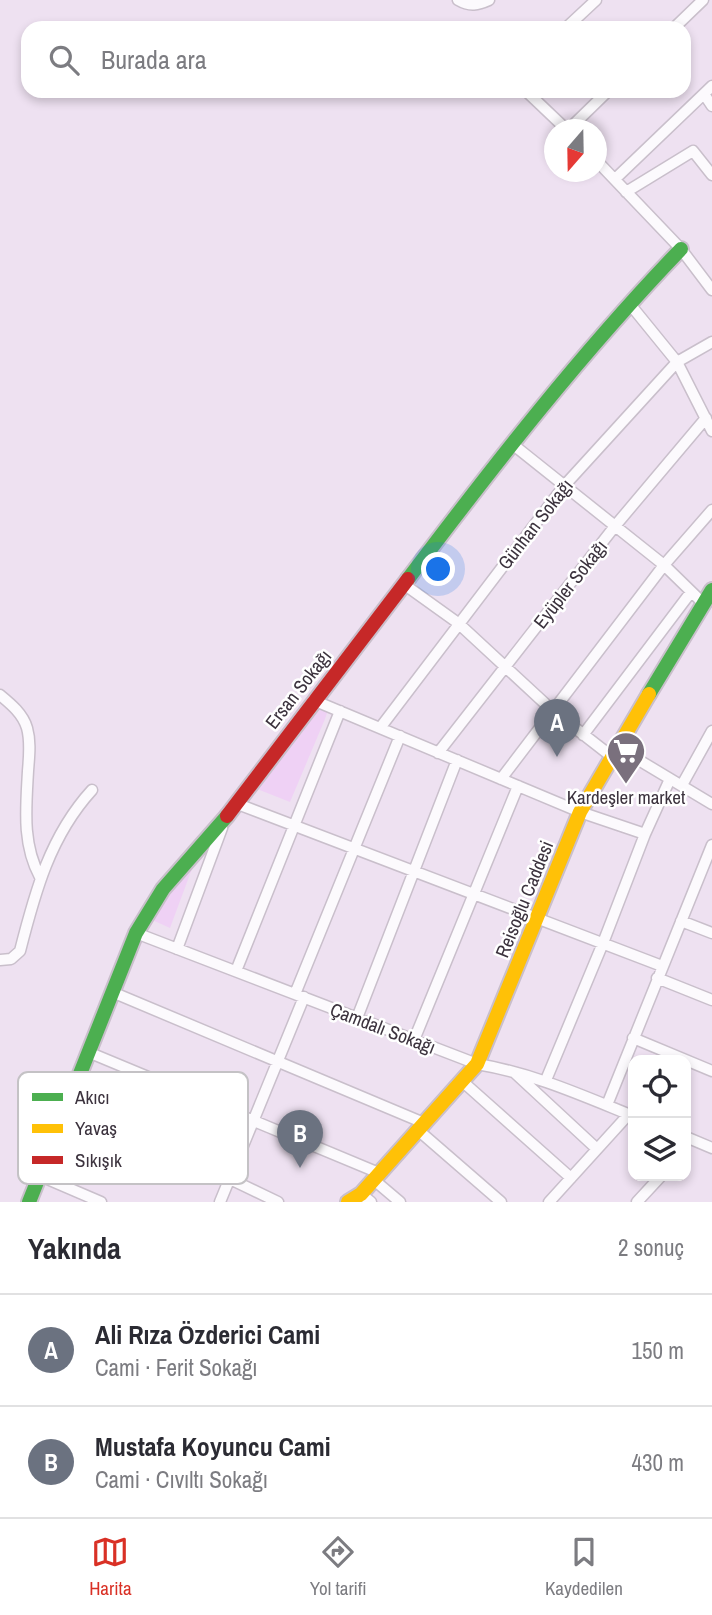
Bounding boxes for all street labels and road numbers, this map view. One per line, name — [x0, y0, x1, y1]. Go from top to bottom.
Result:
street label: Günhan Sokağı — [491, 473, 579, 575]
street label: Eyüpler Sokağı — [527, 534, 613, 634]
street label: Ersan Sokağı — [259, 644, 337, 734]
street label: Reisoğlu Caddesi — [489, 837, 559, 961]
street label: Çamdalı Sokağı — [327, 996, 439, 1060]

